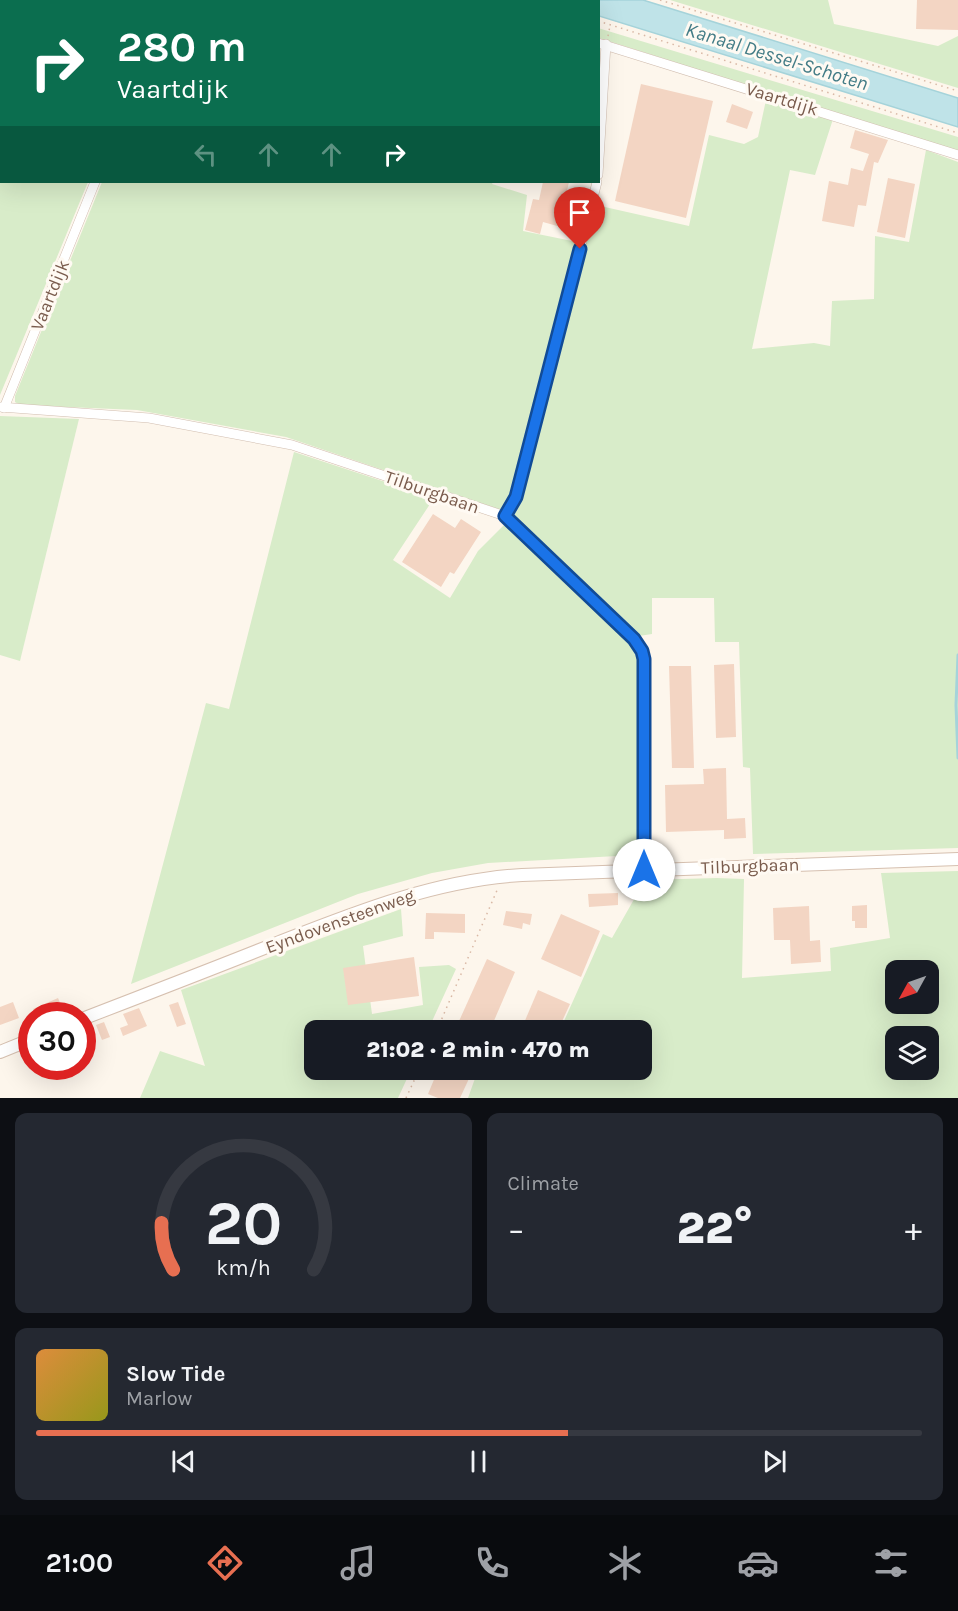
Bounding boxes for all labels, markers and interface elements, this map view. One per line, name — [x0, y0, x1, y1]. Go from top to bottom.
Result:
water label: Kanaal Dessel-Schoten — [683, 18, 871, 95]
text: 280 m — [117, 22, 247, 72]
icon: right — [18, 24, 96, 102]
text: Vaartdijk — [117, 73, 229, 105]
street label: Vaartdijk — [743, 78, 821, 120]
icon: left — [189, 138, 222, 171]
icon: ahead — [252, 138, 285, 171]
icon: ahead — [315, 138, 348, 171]
icon: right — [378, 138, 411, 171]
pin — [554, 187, 605, 249]
icon: arrive — [563, 196, 596, 229]
street label: Vaartdijk — [26, 256, 74, 334]
street label: Tilburgbaan — [382, 466, 482, 518]
position arrow — [612, 838, 676, 902]
street label: Tilburgbaan — [700, 853, 800, 879]
street label: Eyndovensteenweg — [262, 884, 418, 958]
north arrow — [885, 960, 939, 1014]
map controls — [885, 960, 939, 1080]
speed limit sign: 30 — [18, 1002, 96, 1080]
button: layers — [885, 1026, 939, 1080]
text: 21:02 · 2 min · 470 m — [366, 1037, 590, 1063]
text: Climate — [508, 1172, 579, 1195]
text: 20 — [205, 1187, 282, 1260]
text: 22° — [676, 1202, 753, 1254]
text: − — [508, 1210, 525, 1248]
text: + — [905, 1210, 922, 1248]
text: km/h — [216, 1255, 270, 1280]
text: Slow Tide — [126, 1361, 226, 1387]
text: Marlow — [126, 1387, 192, 1410]
icon: previous — [167, 1445, 200, 1478]
icon: pause — [462, 1445, 495, 1478]
icon: next — [758, 1445, 791, 1478]
icon: directions — [204, 1542, 246, 1584]
icon: music — [337, 1542, 379, 1584]
icon: phone — [471, 1542, 513, 1584]
icon: climate — [604, 1542, 646, 1584]
icon: car — [737, 1542, 779, 1584]
icon: filters — [870, 1542, 912, 1584]
text: 21:00 — [46, 1547, 113, 1579]

